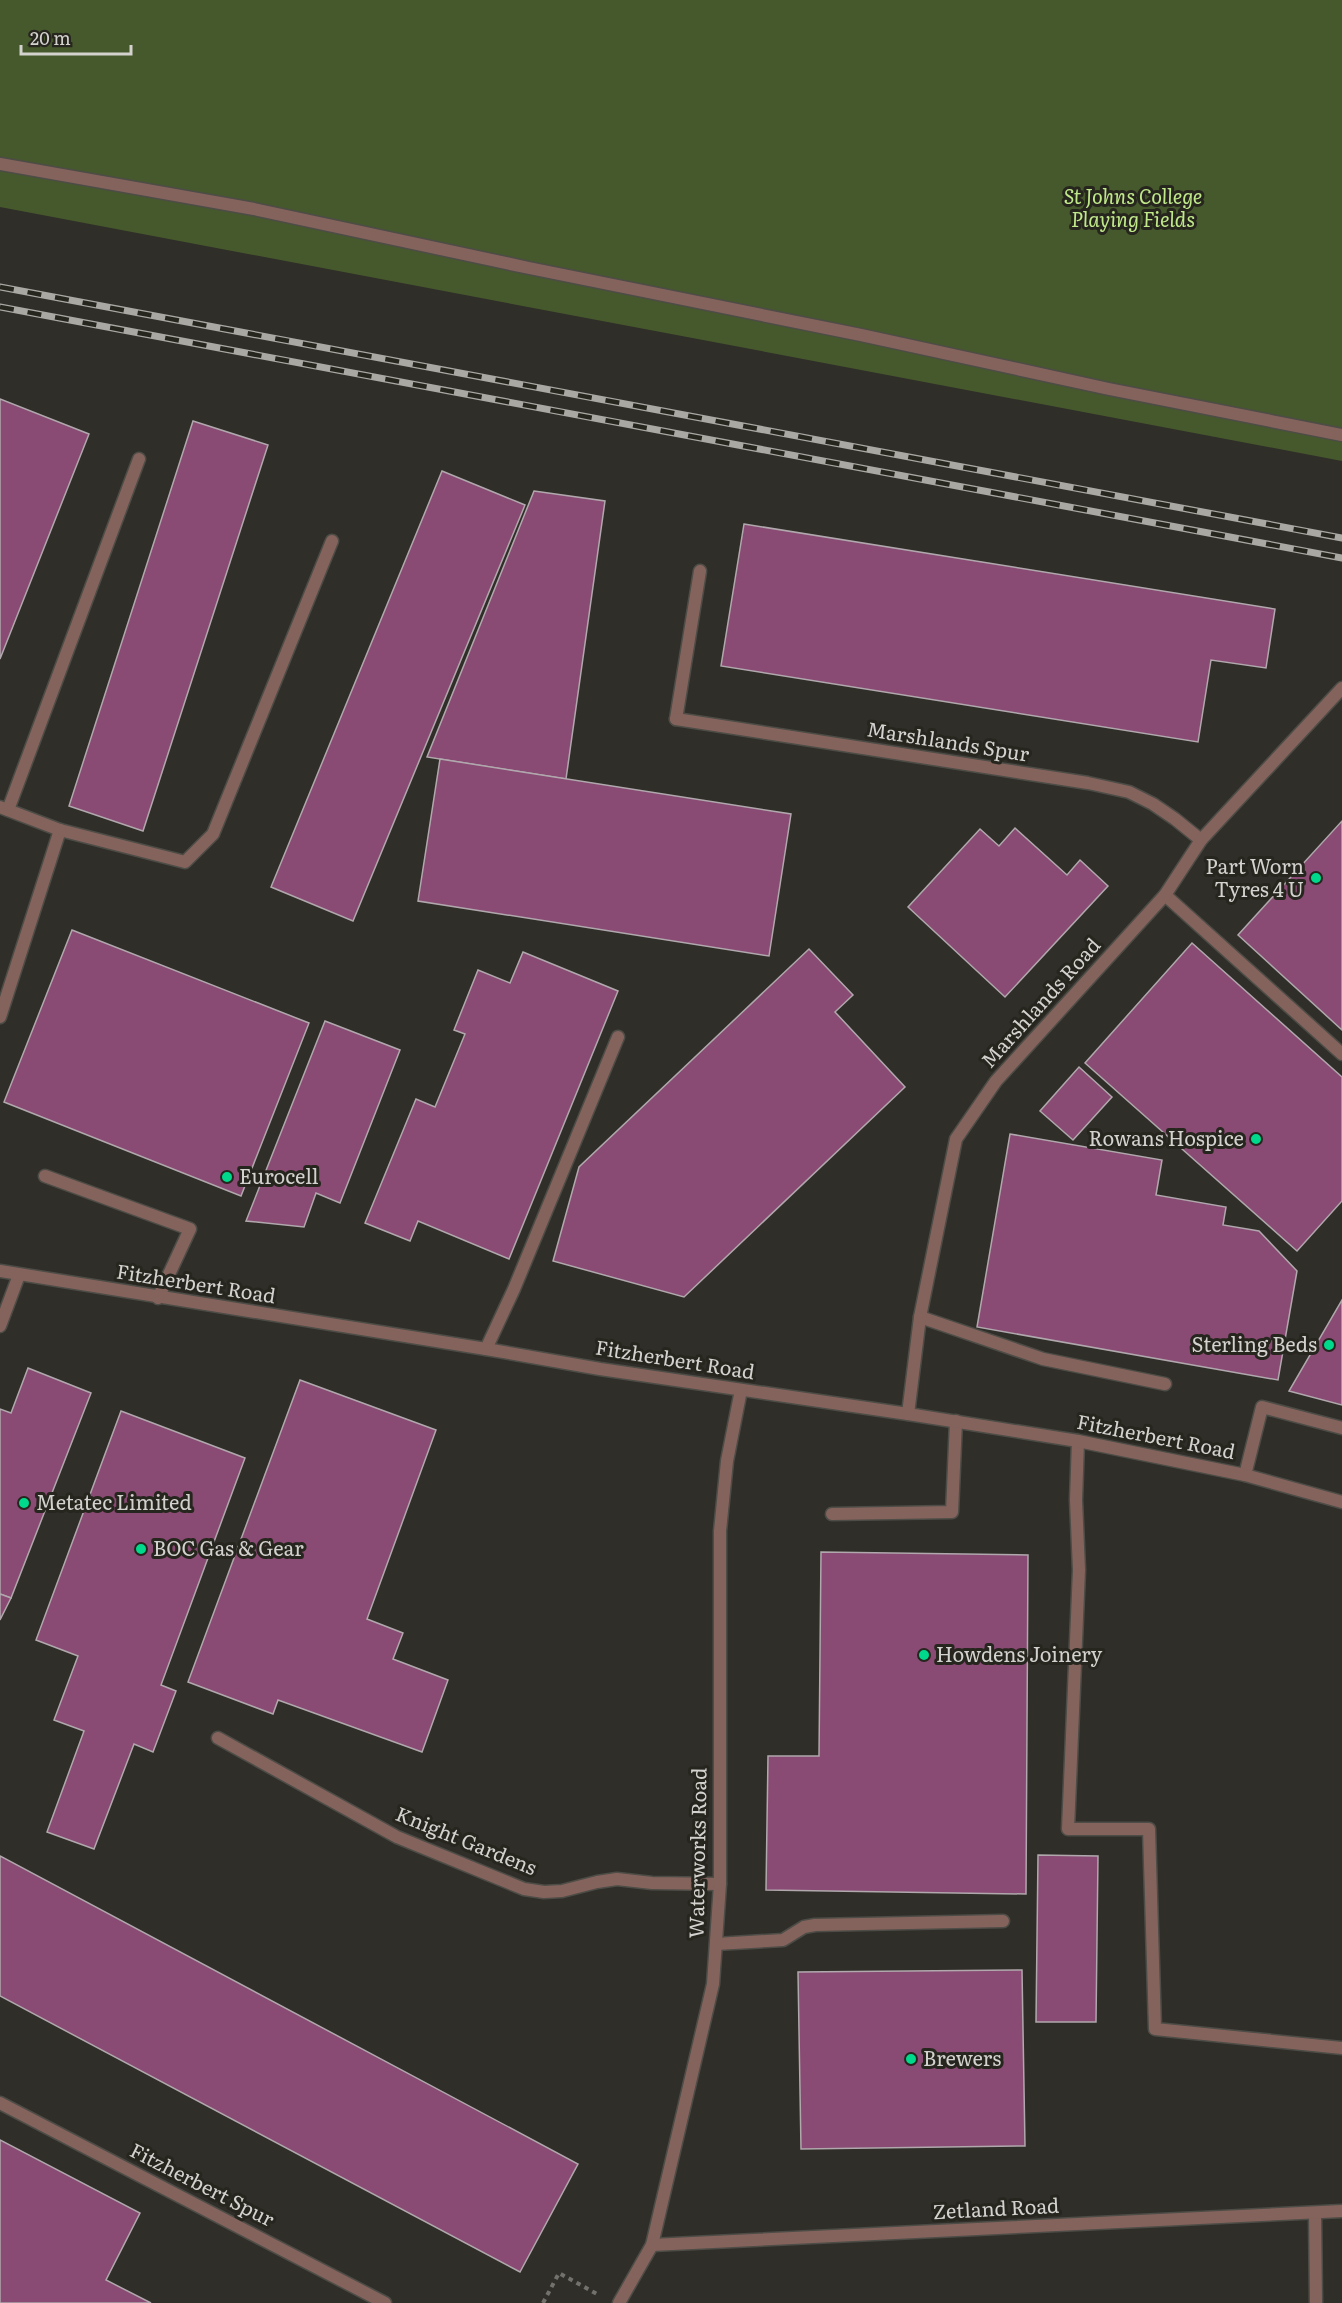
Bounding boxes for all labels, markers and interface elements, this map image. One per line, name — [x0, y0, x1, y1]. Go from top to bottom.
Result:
scale bar — [21, 18, 130, 56]
text: 20 m — [30, 24, 71, 51]
park label: St Johns College Playing Fields — [1064, 180, 1202, 233]
street label: Marshlands Spur — [865, 712, 1032, 768]
place label: Part Worn Tyres 4 U — [1206, 850, 1304, 903]
marker: Part Worn Tyres 4 U — [1309, 871, 1323, 885]
street label: Marshlands Road — [973, 930, 1106, 1073]
place label: Rowans Hospice — [1089, 1122, 1244, 1152]
marker: Rowans Hospice — [1249, 1132, 1263, 1146]
place label: Eurocell — [239, 1160, 319, 1190]
marker: Eurocell — [220, 1170, 234, 1184]
street label: Fitzherbert Road — [115, 1255, 278, 1309]
place label: Sterling Beds — [1191, 1328, 1317, 1358]
street label: Fitzherbert Road — [594, 1331, 757, 1385]
marker: Sterling Beds — [1322, 1338, 1336, 1352]
street label: Fitzherbert Road — [1075, 1405, 1238, 1465]
place label: Metatec Limited — [36, 1486, 192, 1516]
marker: Metatec Limited — [17, 1496, 31, 1510]
place label: BOC Gas & Gear — [153, 1532, 304, 1562]
marker: BOC Gas & Gear — [134, 1542, 148, 1556]
place label: Howdens Joinery — [936, 1638, 1103, 1668]
marker: Howdens Joinery — [917, 1648, 931, 1662]
street label: Waterworks Road — [680, 1767, 712, 1938]
street label: Knight Gardens — [392, 1797, 542, 1881]
place label: Brewers — [923, 2042, 1001, 2072]
marker: Brewers — [904, 2052, 918, 2066]
street label: Fitzherbert Spur — [125, 2134, 281, 2233]
street label: Zetland Road — [932, 2189, 1060, 2225]

